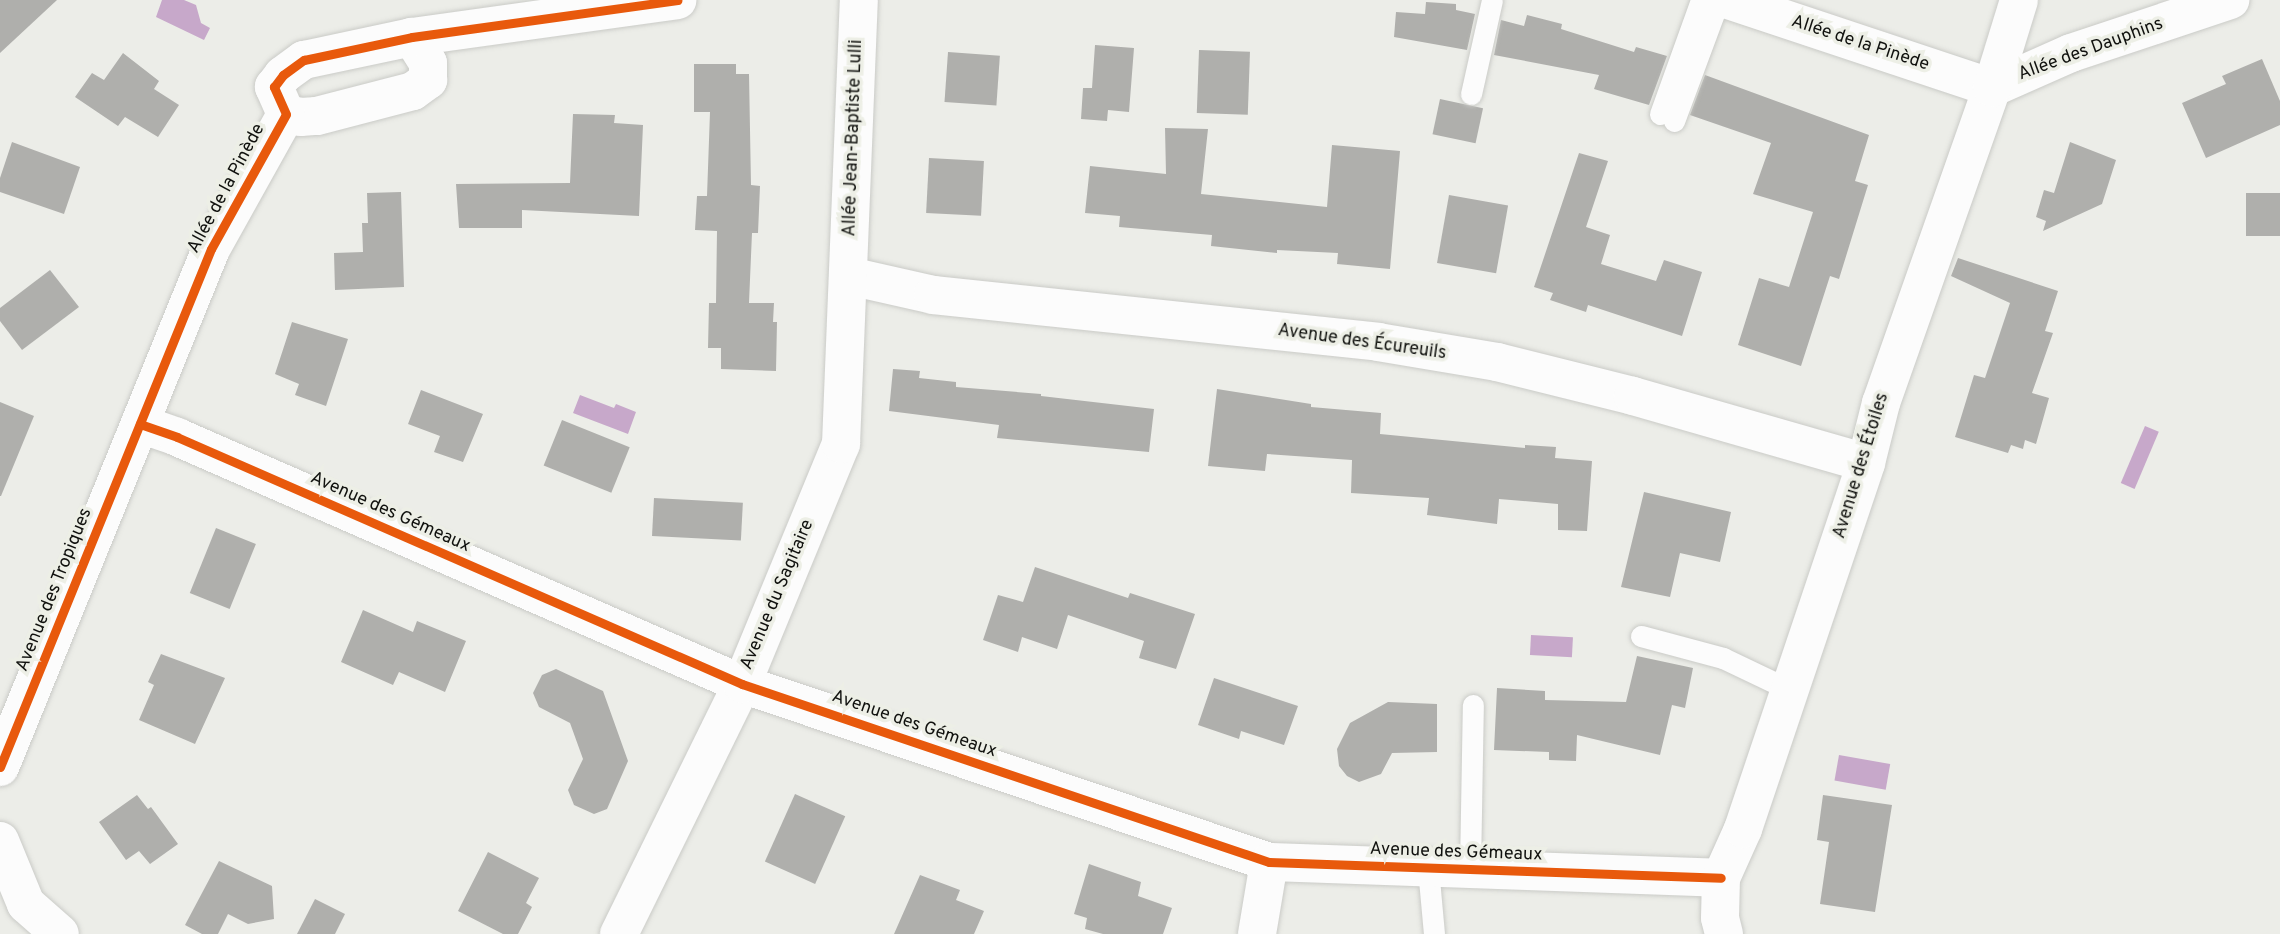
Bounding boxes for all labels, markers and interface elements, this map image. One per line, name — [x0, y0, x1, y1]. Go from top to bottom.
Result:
street label: Allée de la Pinède — [1788, 12, 1932, 76]
street label: Allée des Dauphins — [2016, 14, 2166, 86]
street label: Allée Jean-Baptiste Lulli — [840, 39, 868, 237]
street label: Allée de la Pinède — [184, 121, 270, 257]
street label: Avenue des Écureuils — [1276, 320, 1448, 366]
street label: Avenue des Étoiles — [1830, 391, 1894, 541]
street label: Avenue des Gémeaux — [307, 468, 473, 558]
street label: Avenue des Tropiques — [12, 505, 98, 675]
street label: Avenue du Sagitaire — [737, 517, 819, 673]
street label: Avenue des Gémeaux — [829, 687, 999, 763]
street label: Avenue des Gémeaux — [1369, 839, 1543, 867]

